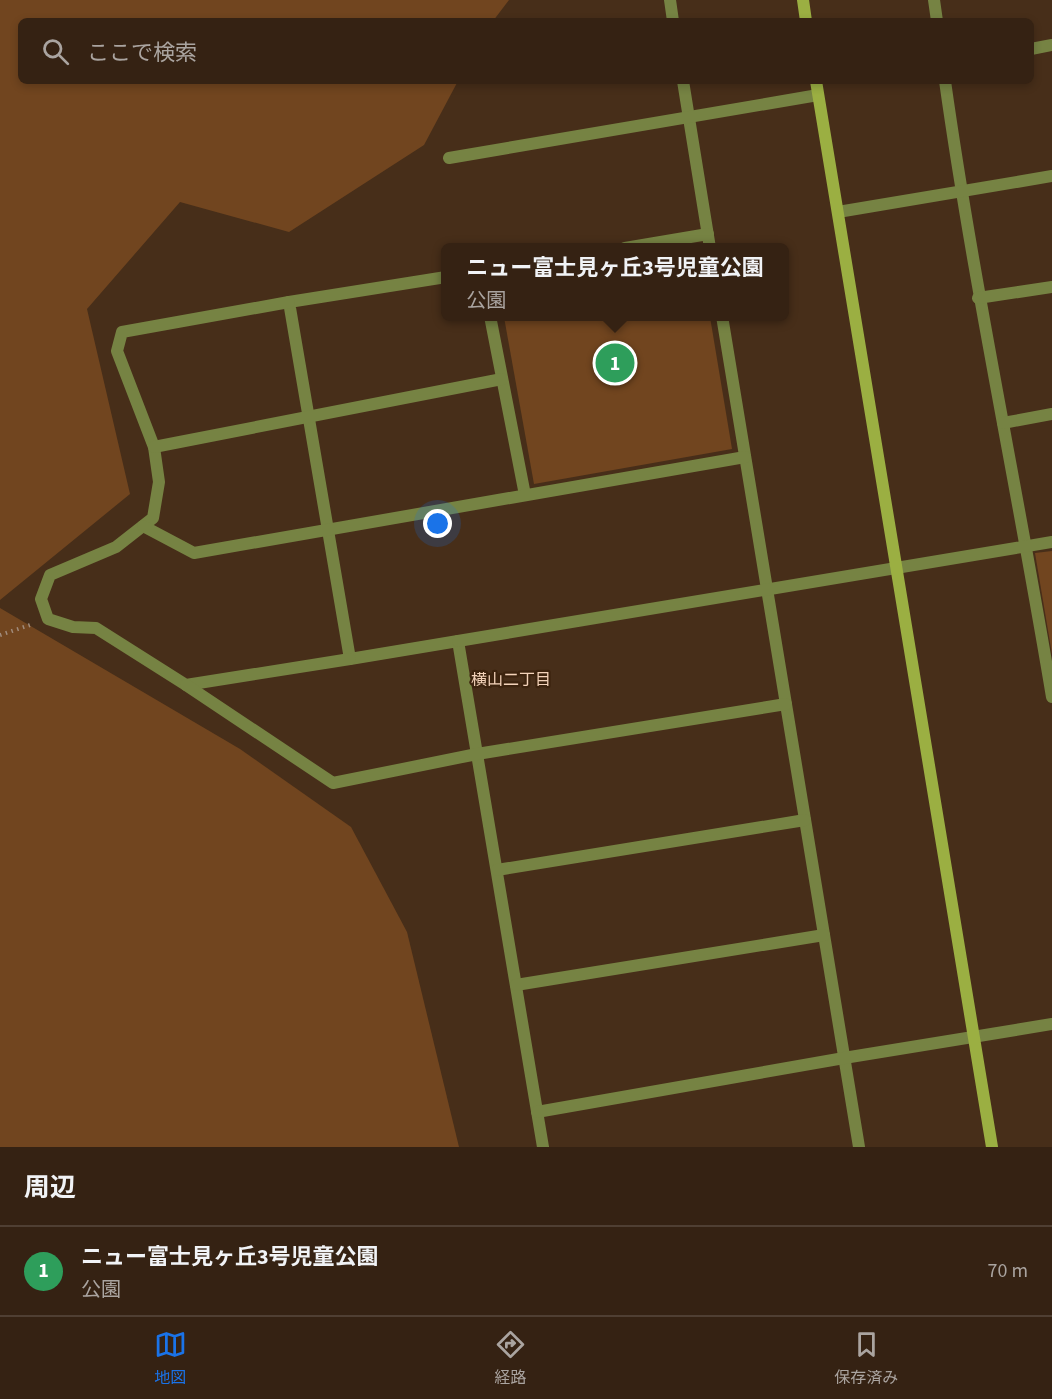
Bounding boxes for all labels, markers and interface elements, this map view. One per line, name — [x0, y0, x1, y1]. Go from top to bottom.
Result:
search box — [18, 18, 1034, 84]
icon: search — [39, 35, 72, 68]
text: ここで検索 — [87, 37, 197, 69]
popup — [441, 243, 789, 321]
text: ニュー富士見ヶ丘3号児童公園 — [466, 252, 764, 284]
text: 公園 — [466, 287, 506, 315]
pin: 1 — [596, 340, 634, 386]
your location — [423, 509, 452, 538]
district label: 横山二丁目 — [471, 669, 551, 691]
text: 周辺 — [24, 1169, 76, 1206]
text: ニュー富士見ヶ丘3号児童公園 — [81, 1241, 379, 1273]
text: 1 — [38, 1257, 49, 1285]
text: 70 m — [988, 1257, 1028, 1285]
text: 公園 — [81, 1276, 121, 1304]
tab: 地図 — [154, 1328, 187, 1389]
tab: 経路 — [494, 1328, 527, 1389]
tab: 保存済み — [834, 1328, 898, 1389]

